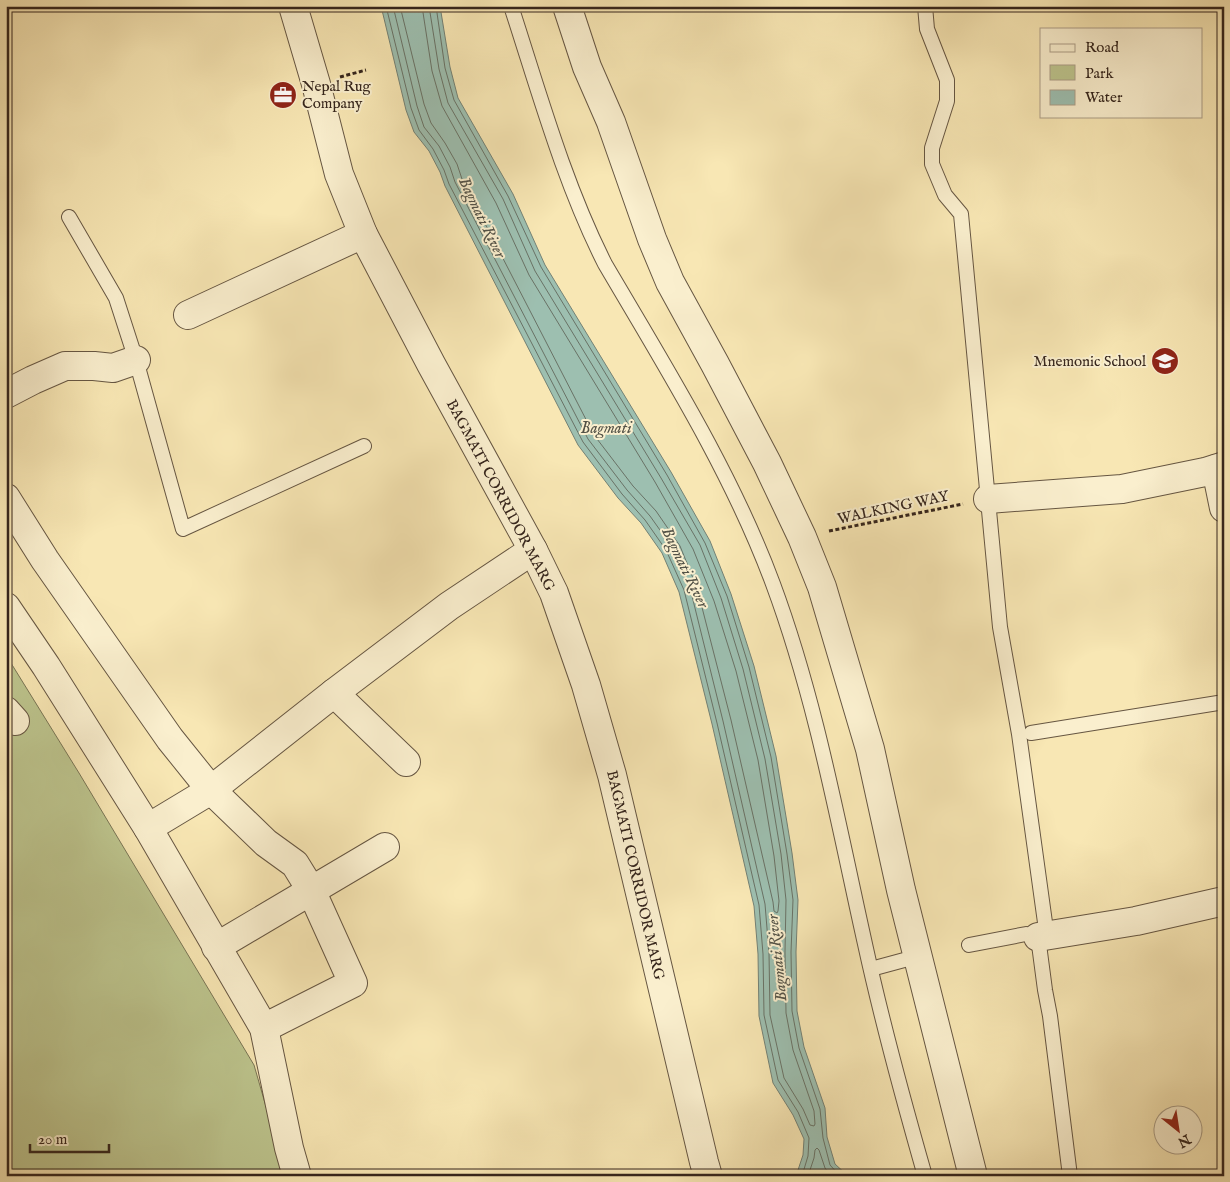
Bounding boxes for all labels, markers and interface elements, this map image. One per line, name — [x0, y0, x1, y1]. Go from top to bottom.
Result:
legend — [1040, 28, 1202, 118]
text: Road — [1085, 38, 1120, 57]
text: Park — [1085, 64, 1115, 83]
place label: Nepal Rug Company — [302, 77, 372, 113]
office icon: Nepal Rug Company — [268, 80, 298, 110]
text: Water — [1085, 88, 1123, 107]
water label: Bagmati River — [453, 174, 510, 263]
school or university icon: Mnemonic School — [1150, 346, 1180, 376]
place label: Mnemonic School — [1034, 352, 1147, 371]
street label: BAGMATI CORRIDOR MARG — [442, 396, 559, 594]
water label: Bagmati — [581, 419, 633, 439]
street label: WALKING WAY — [836, 486, 951, 529]
water label: Bagmati River — [656, 524, 713, 613]
street label: BAGMATI CORRIDOR MARG — [602, 768, 669, 982]
water label: Bagmati River — [763, 912, 793, 1002]
north arrow — [1152, 1104, 1202, 1154]
scale bar — [30, 1122, 109, 1154]
text: N — [1174, 1129, 1195, 1151]
text: 20 m — [38, 1130, 68, 1149]

